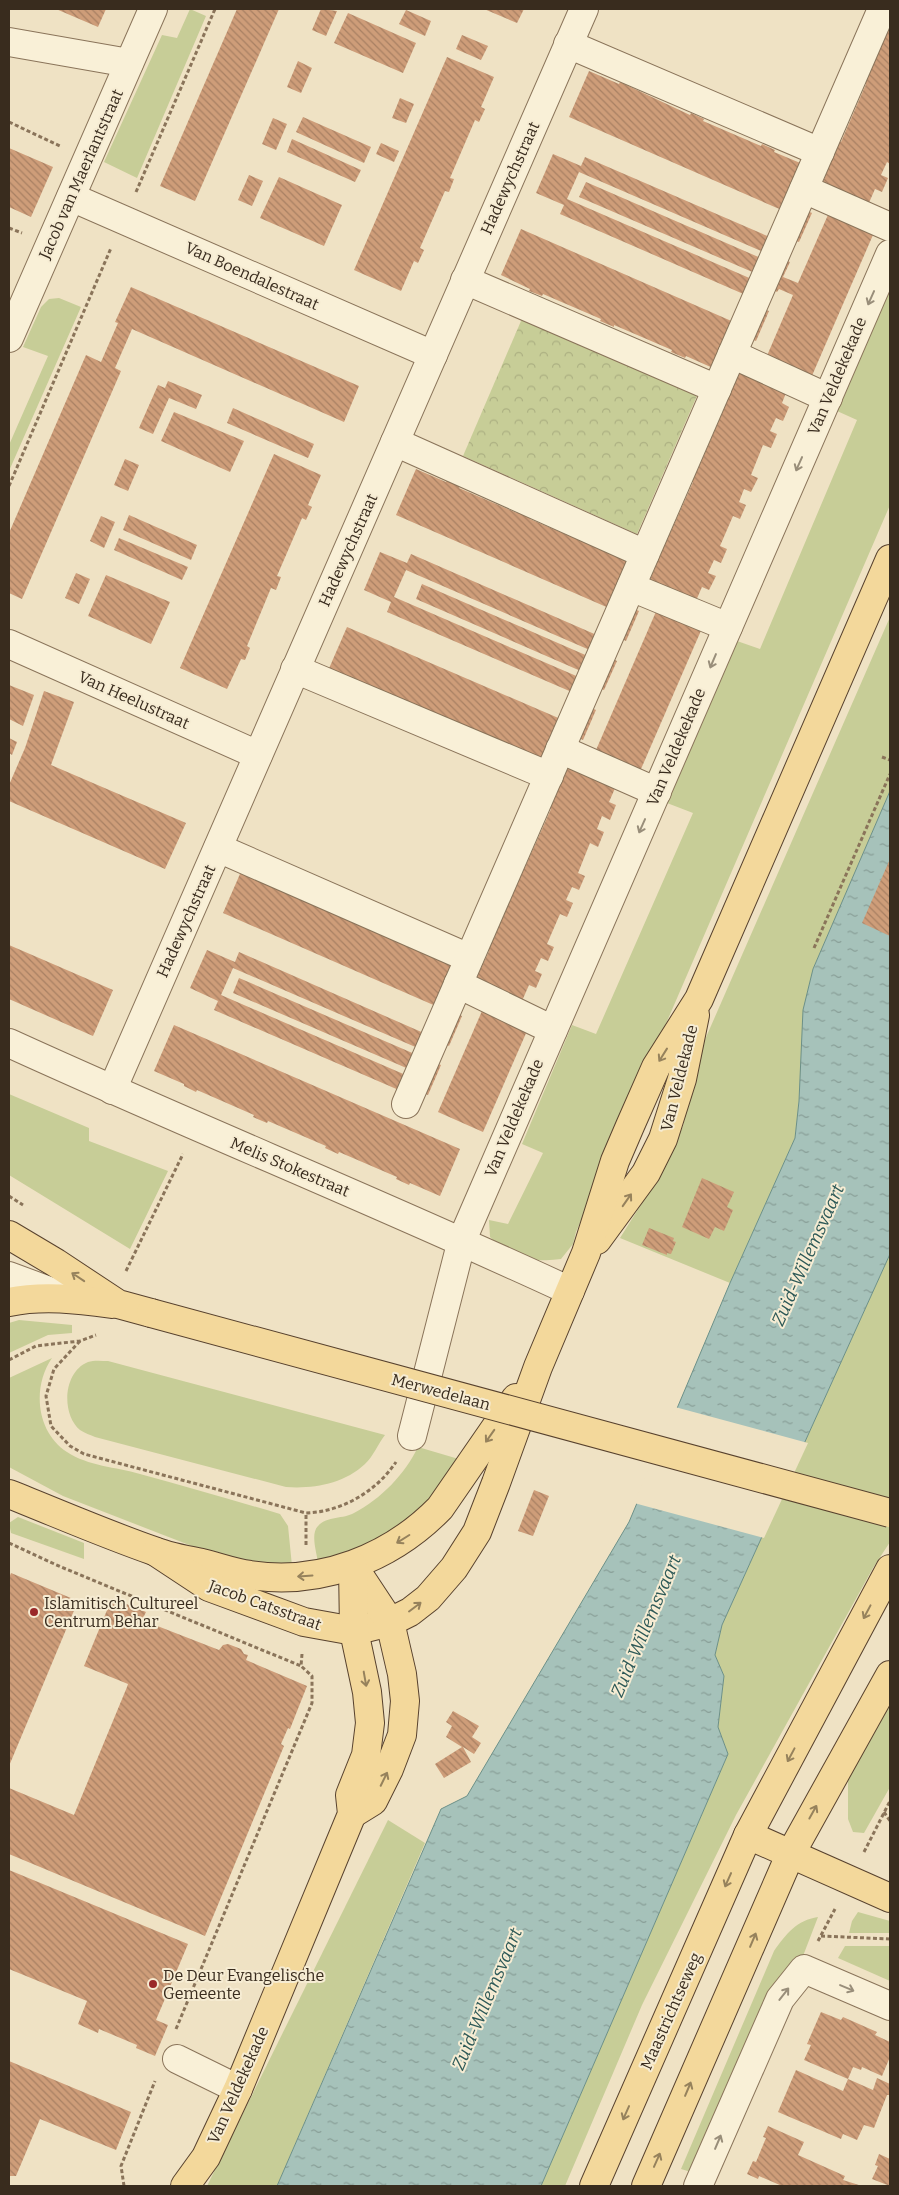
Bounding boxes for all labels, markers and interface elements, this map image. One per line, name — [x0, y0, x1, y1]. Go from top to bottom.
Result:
street label: Jacob van Maerlantstraat — [35, 86, 127, 263]
street label: Hadewychstraat — [477, 118, 543, 237]
street label: Van Boendalestraat — [182, 238, 322, 314]
one-way arrow — [865, 290, 875, 305]
street label: Van Veldekekade — [804, 314, 870, 438]
one-way arrow — [794, 456, 804, 471]
street label: Hadewychstraat — [315, 490, 381, 609]
one-way arrow — [708, 653, 718, 668]
street label: Van Heelustraat — [75, 667, 193, 733]
street label: Van Veldekekade — [643, 685, 709, 809]
one-way arrow — [636, 818, 646, 833]
street label: Hadewychstraat — [153, 861, 219, 980]
street label: Van Veldekade — [657, 1023, 701, 1133]
one-way arrow — [658, 1048, 669, 1062]
street label: Van Veldekekade — [481, 1056, 547, 1180]
street label: Melis Stokestraat — [228, 1133, 353, 1201]
water label: Zuid-Willemsvaart — [767, 1181, 849, 1329]
one-way arrow — [622, 1194, 632, 1208]
one-way arrow — [71, 1272, 85, 1282]
street label: Merwedelaan — [390, 1370, 492, 1414]
one-way arrow — [485, 1429, 495, 1443]
one-way arrow — [396, 1534, 410, 1544]
water label: Zuid-Willemsvaart — [606, 1551, 686, 1700]
one-way arrow — [297, 1571, 313, 1580]
street label: Jacob Catsstraat — [205, 1575, 324, 1634]
place label: Islamitisch Cultureel Centrum Behar — [44, 1594, 199, 1631]
one-way arrow — [408, 1602, 421, 1613]
one-way arrow — [862, 1604, 872, 1619]
marker: Islamitisch Cultureel Centrum Behar — [28, 1606, 40, 1618]
one-way arrow — [360, 1670, 370, 1686]
one-way arrow — [785, 1747, 795, 1762]
one-way arrow — [380, 1772, 389, 1787]
one-way arrow — [809, 1806, 819, 1820]
one-way arrow — [723, 1872, 733, 1887]
water label: Zuid-Willemsvaart — [447, 1924, 527, 2073]
one-way arrow — [748, 1933, 758, 1948]
street label: Maastrichtseweg — [637, 1949, 705, 2073]
place label: De Deur Evangelische Gemeente — [163, 1966, 324, 2003]
marker: De Deur Evangelische Gemeente — [147, 1978, 159, 1990]
one-way arrow — [839, 1983, 854, 1993]
one-way arrow — [779, 1988, 790, 2001]
street label: Van Veldekekade — [204, 2023, 272, 2147]
one-way arrow — [684, 2082, 694, 2097]
one-way arrow — [620, 2105, 630, 2120]
one-way arrow — [713, 2135, 723, 2150]
one-way arrow — [653, 2153, 663, 2168]

